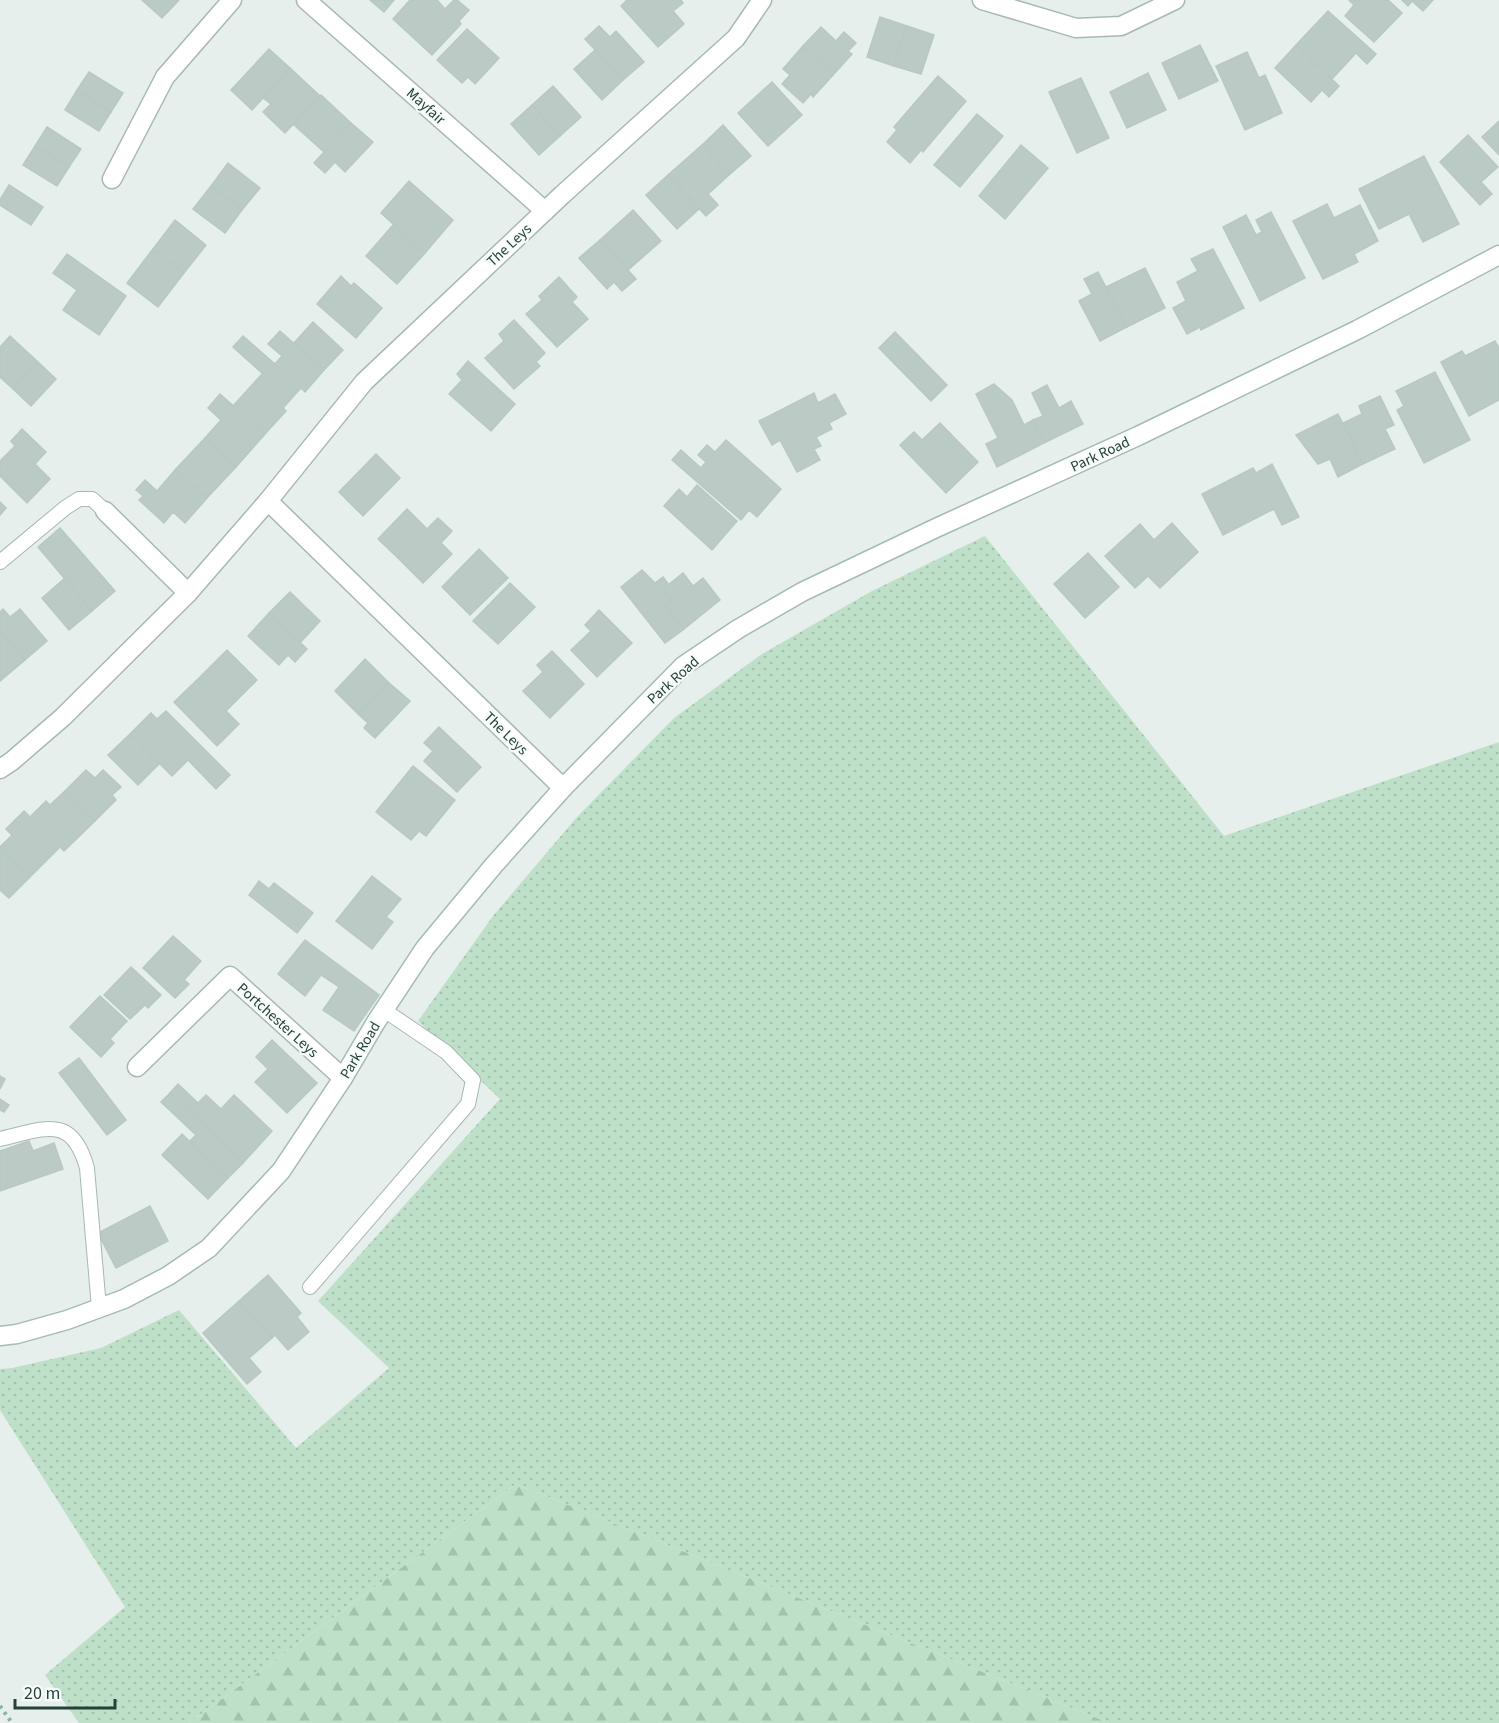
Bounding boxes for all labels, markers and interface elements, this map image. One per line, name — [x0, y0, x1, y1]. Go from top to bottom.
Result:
street label: Mayfair — [402, 83, 450, 130]
street label: The Leys — [482, 219, 536, 272]
street label: Park Road — [1067, 432, 1133, 477]
street label: Park Road — [643, 651, 704, 709]
street label: The Leys — [479, 707, 533, 760]
street label: Portchester Leys — [232, 978, 323, 1063]
street label: Park Road — [335, 1018, 386, 1083]
scale bar — [15, 1672, 116, 1710]
text: 20 m — [24, 1681, 60, 1706]

